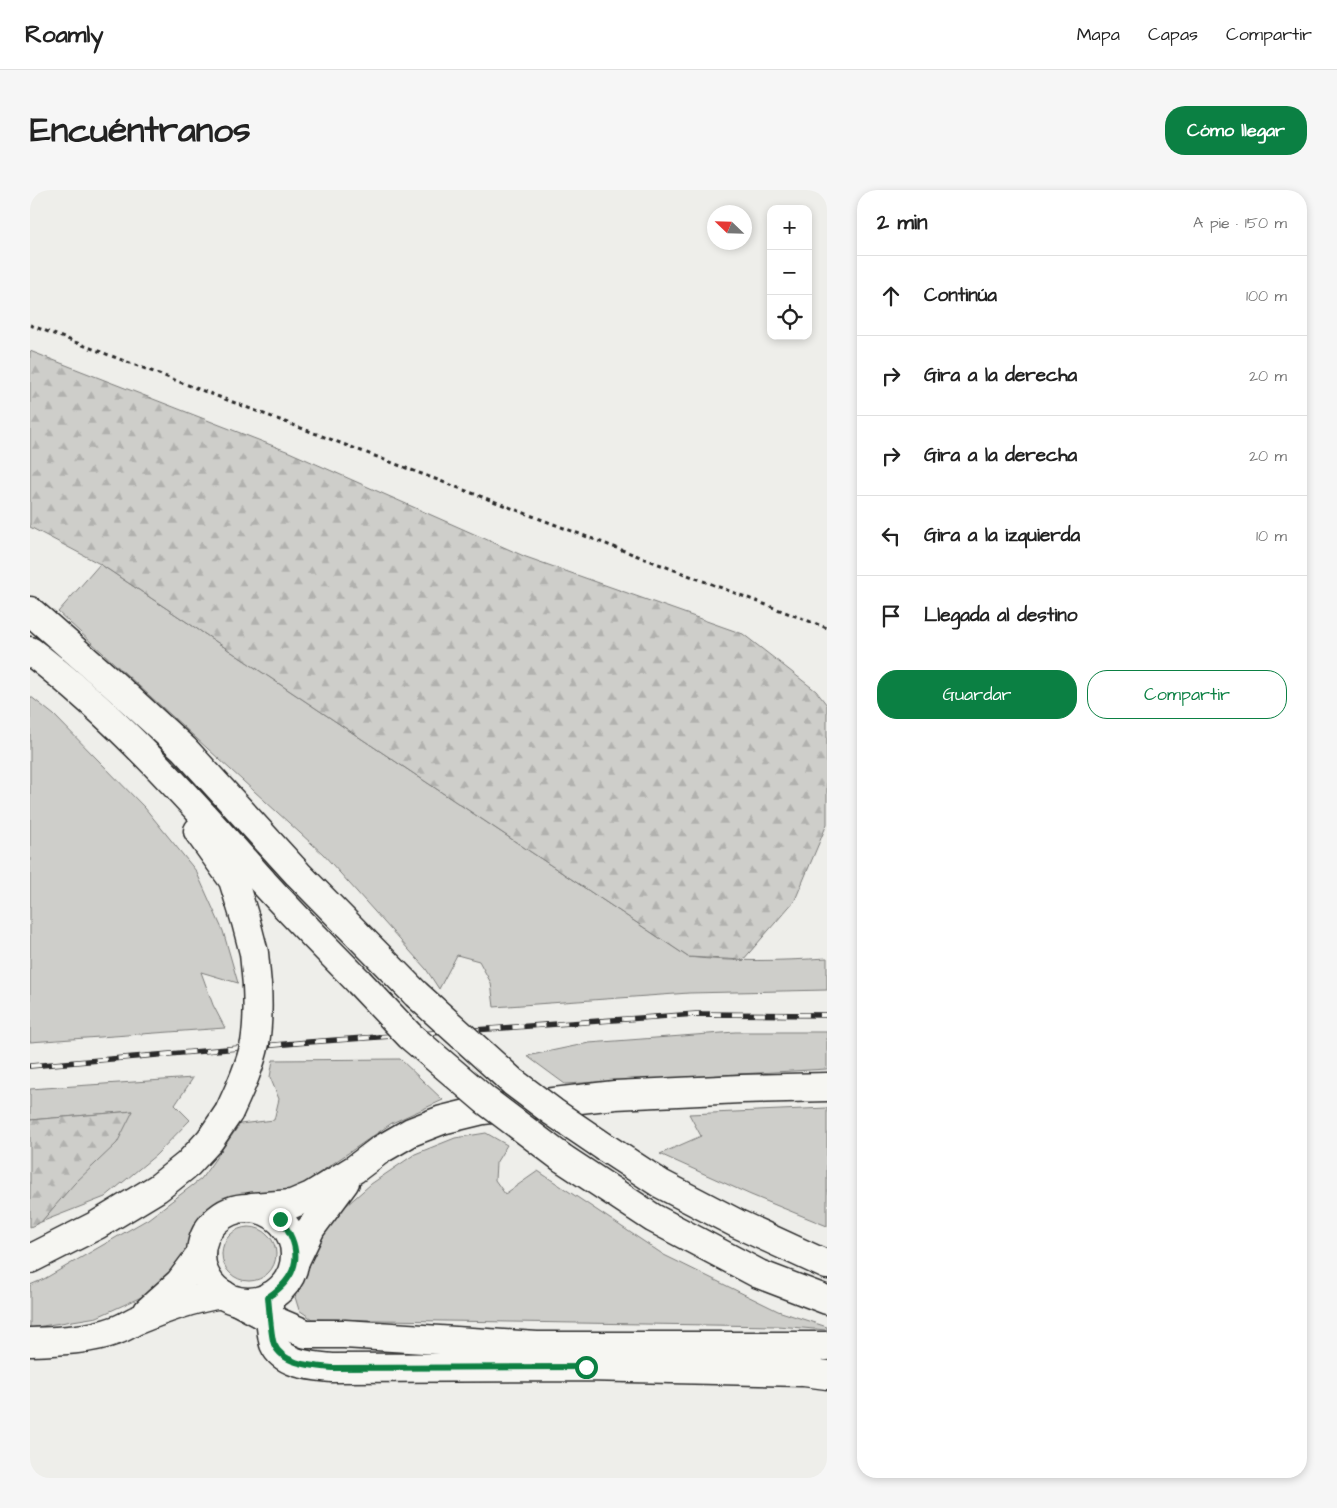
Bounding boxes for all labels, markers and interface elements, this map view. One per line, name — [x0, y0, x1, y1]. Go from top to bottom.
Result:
text: Roamly — [25, 18, 103, 52]
text: Mapa — [1077, 22, 1120, 47]
text: Capas — [1148, 22, 1198, 47]
text: Compartir — [1226, 22, 1312, 47]
text: Encuéntranos — [30, 106, 251, 155]
button: Cómo llegar — [1165, 106, 1307, 155]
north arrow — [707, 205, 752, 250]
map controls — [767, 205, 812, 340]
button: + — [767, 205, 812, 250]
text: 2 min — [877, 208, 927, 237]
text: A pie · 150 m — [1193, 212, 1287, 234]
button: − — [767, 250, 812, 295]
icon: ahead — [877, 282, 905, 310]
text: Continúa — [924, 282, 997, 309]
text: 100 m — [1246, 285, 1287, 307]
button: locate — [767, 295, 812, 340]
icon: right — [877, 362, 905, 390]
text: Gira a la derecha — [924, 362, 1077, 389]
text: 20 m — [1249, 365, 1287, 387]
icon: right — [877, 442, 905, 470]
text: Gira a la derecha — [924, 442, 1077, 469]
text: 20 m — [1249, 445, 1287, 467]
icon: left — [877, 522, 905, 550]
text: Gira a la izquierda — [924, 522, 1080, 549]
text: 10 m — [1256, 525, 1287, 547]
icon: arrive — [877, 602, 905, 630]
text: Llegada al destino — [924, 602, 1077, 629]
button: Guardar — [877, 670, 1077, 719]
button: Compartir — [1087, 670, 1287, 719]
route end — [269, 1208, 292, 1231]
route start — [575, 1356, 598, 1379]

